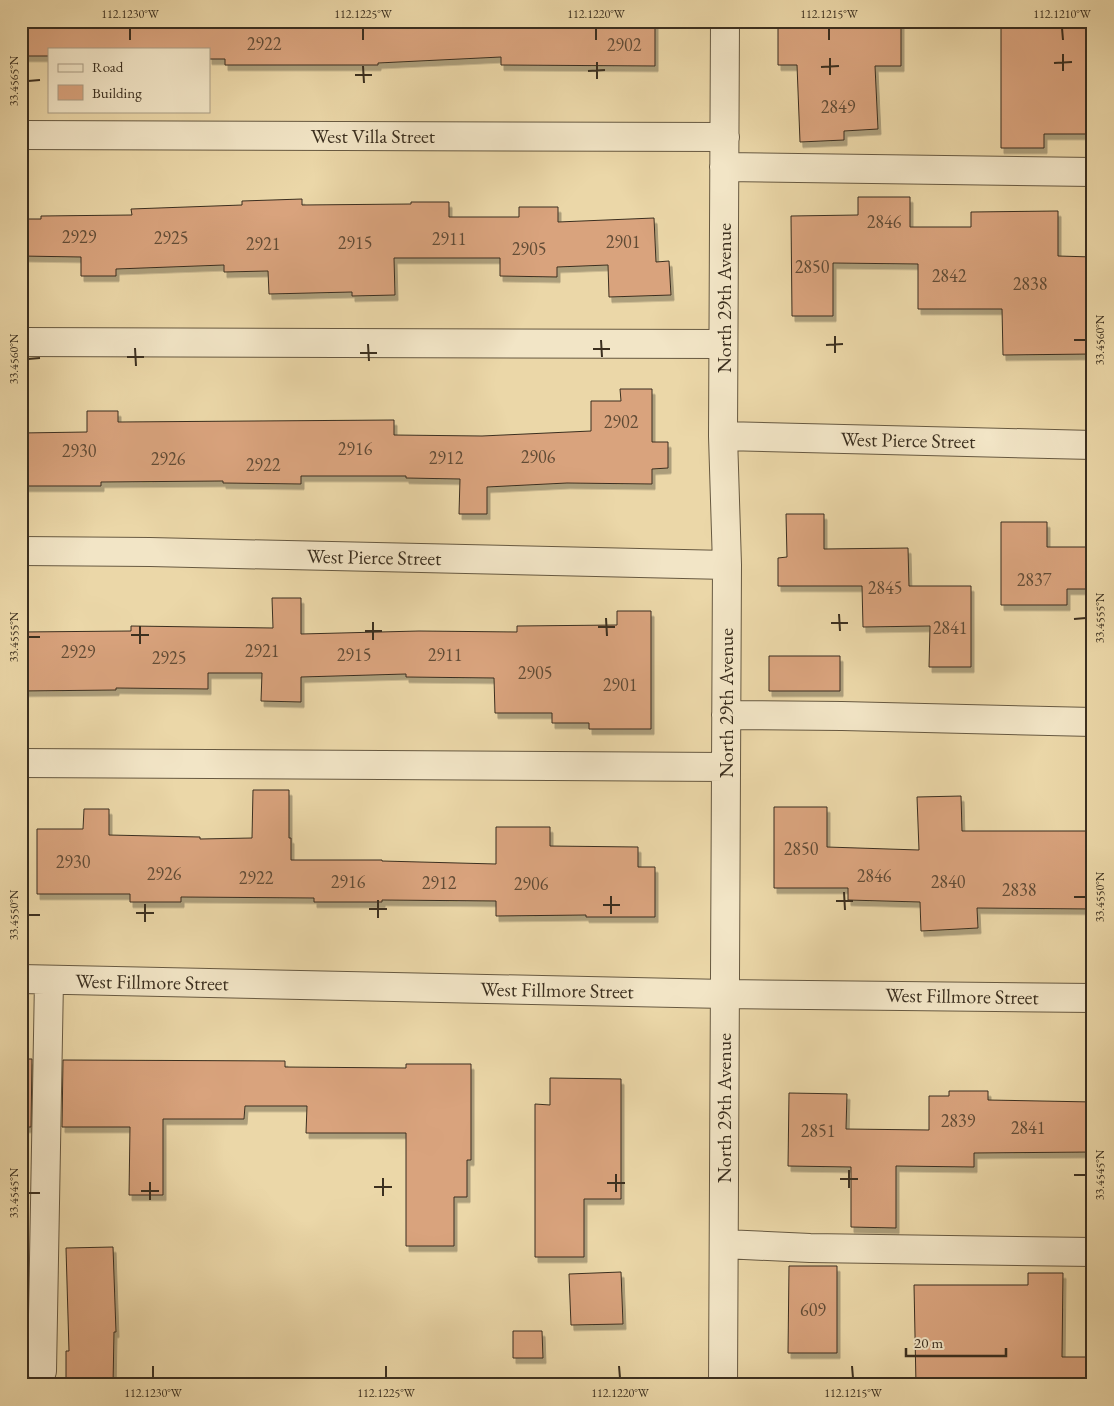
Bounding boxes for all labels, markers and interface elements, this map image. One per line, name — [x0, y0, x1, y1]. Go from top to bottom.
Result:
text: 112.1230°W — [101, 6, 160, 22]
text: 112.1225°W — [334, 6, 393, 22]
text: 112.1220°W — [567, 6, 626, 22]
text: 112.1215°W — [800, 6, 859, 22]
text: 112.1210°W — [1033, 6, 1092, 22]
house number: 2922 — [247, 32, 282, 55]
house number: 2902 — [607, 33, 642, 56]
legend — [48, 48, 210, 112]
text: 33.4565°N — [6, 55, 22, 106]
text: Road — [92, 57, 124, 76]
text: Building — [92, 83, 142, 102]
house number: 2849 — [821, 95, 856, 118]
street label: West Villa Street — [311, 123, 436, 149]
house number: 2846 — [867, 210, 902, 233]
street label: North 29th Avenue — [711, 223, 737, 373]
house number: 2929 — [62, 225, 97, 248]
house number: 2925 — [154, 226, 188, 249]
house number: 2911 — [432, 227, 466, 250]
house number: 2901 — [606, 230, 640, 253]
house number: 2915 — [338, 231, 372, 254]
house number: 2921 — [246, 232, 280, 255]
house number: 2905 — [512, 237, 546, 260]
house number: 2850 — [795, 255, 830, 278]
house number: 2842 — [932, 264, 967, 287]
house number: 2838 — [1013, 272, 1047, 295]
text: 33.4560°N — [1092, 314, 1108, 365]
text: 33.4560°N — [6, 333, 22, 384]
house number: 2902 — [604, 410, 639, 433]
street label: West Pierce Street — [840, 426, 976, 454]
house number: 2916 — [338, 437, 373, 460]
house number: 2930 — [62, 439, 97, 462]
house number: 2906 — [521, 445, 556, 468]
house number: 2912 — [429, 446, 464, 469]
house number: 2926 — [151, 447, 186, 470]
house number: 2922 — [246, 453, 281, 476]
street label: West Pierce Street — [306, 543, 442, 571]
house number: 2837 — [1017, 568, 1052, 591]
house number: 2845 — [868, 576, 902, 599]
text: 33.4555°N — [1092, 592, 1108, 643]
text: 33.4555°N — [6, 611, 22, 662]
house number: 2841 — [933, 616, 967, 639]
street label: North 29th Avenue — [713, 628, 739, 778]
house number: 2921 — [245, 639, 279, 662]
house number: 2929 — [61, 640, 96, 663]
house number: 2915 — [337, 643, 371, 666]
house number: 2911 — [428, 643, 462, 666]
house number: 2925 — [152, 646, 186, 669]
house number: 2905 — [518, 661, 552, 684]
house number: 2901 — [603, 673, 637, 696]
house number: 2850 — [784, 837, 819, 860]
house number: 2930 — [56, 850, 91, 873]
house number: 2926 — [147, 862, 182, 885]
house number: 2846 — [857, 864, 892, 887]
house number: 2922 — [239, 866, 274, 889]
house number: 2916 — [331, 870, 366, 893]
house number: 2840 — [931, 870, 966, 893]
house number: 2912 — [422, 871, 457, 894]
text: 33.4550°N — [1092, 871, 1108, 922]
house number: 2906 — [514, 872, 549, 895]
house number: 2838 — [1002, 878, 1036, 901]
text: 33.4550°N — [6, 889, 22, 940]
street label: West Fillmore Street — [75, 968, 230, 996]
street label: West Fillmore Street — [480, 976, 635, 1004]
street label: West Fillmore Street — [885, 982, 1040, 1010]
street label: North 29th Avenue — [711, 1033, 737, 1183]
house number: 2839 — [941, 1109, 976, 1132]
house number: 2841 — [1011, 1116, 1045, 1139]
house number: 2851 — [801, 1119, 835, 1142]
text: 33.4545°N — [1092, 1149, 1108, 1200]
text: 33.4545°N — [6, 1167, 22, 1218]
house number: 609 — [800, 1298, 826, 1321]
scale bar — [906, 1326, 1006, 1358]
text: 20 m — [914, 1333, 943, 1352]
text: 112.1230°W — [124, 1385, 183, 1401]
text: 112.1225°W — [357, 1385, 416, 1401]
text: 112.1220°W — [591, 1385, 650, 1401]
text: 112.1215°W — [824, 1385, 883, 1401]

